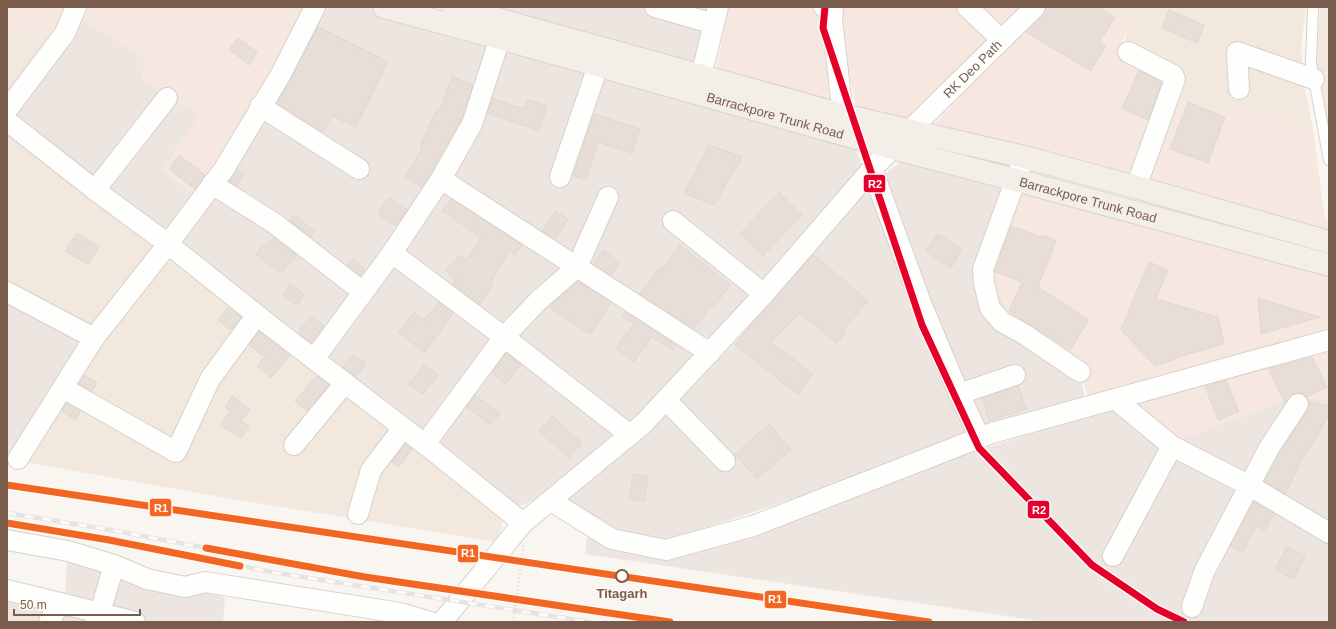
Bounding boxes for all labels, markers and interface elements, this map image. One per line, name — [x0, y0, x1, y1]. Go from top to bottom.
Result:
street label: RK Deo Path — [940, 37, 1005, 101]
street label: Barrackpore Trunk Road — [705, 89, 845, 142]
line badge: R2 — [863, 174, 886, 193]
street label: Barrackpore Trunk Road — [1018, 174, 1158, 226]
text: R2 — [868, 178, 882, 190]
line badge: R1 — [149, 498, 172, 517]
line badge: R2 — [1027, 500, 1050, 519]
text: R1 — [154, 502, 168, 514]
text: R2 — [1032, 504, 1046, 516]
line badge: R1 — [457, 544, 479, 563]
text: R1 — [461, 547, 475, 559]
marker: Titagarh — [615, 569, 629, 583]
place label: Titagarh — [596, 586, 648, 601]
line badge: R1 — [764, 590, 787, 609]
scale bar — [14, 591, 140, 617]
text: R1 — [768, 593, 782, 605]
text: 50 m — [20, 598, 47, 612]

